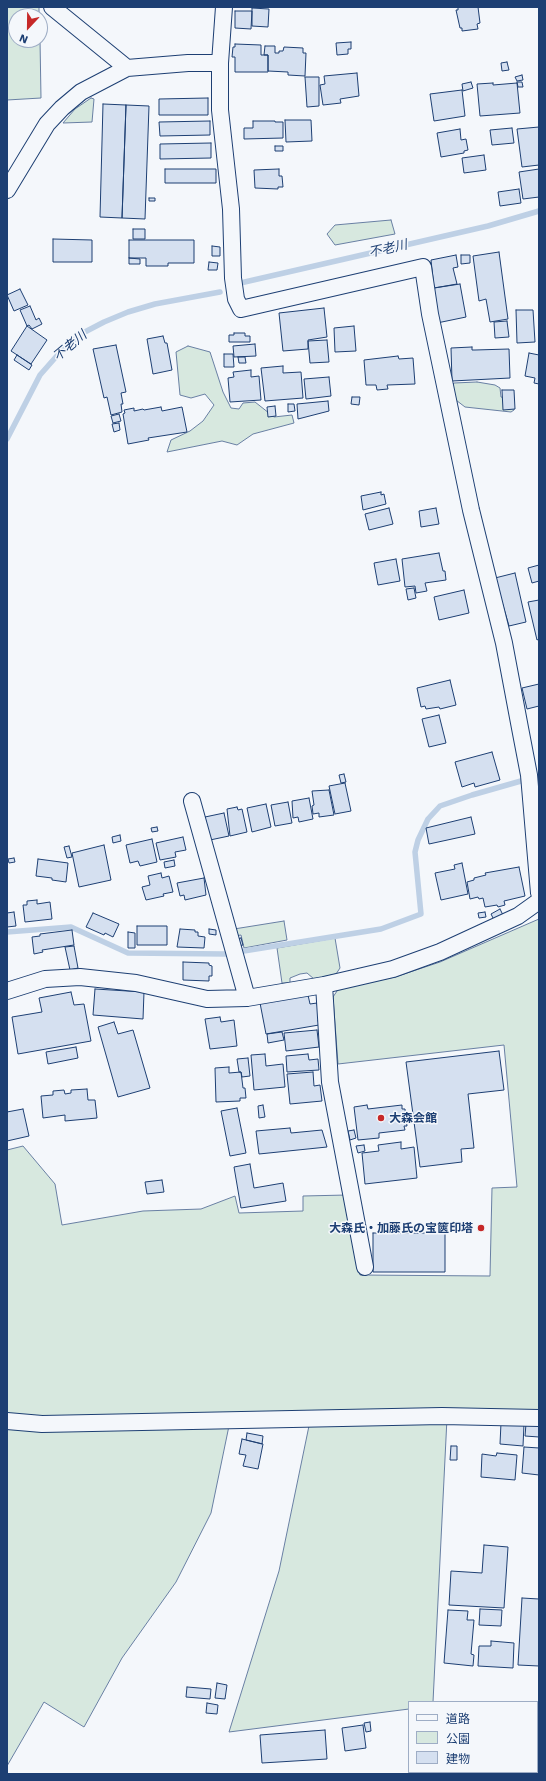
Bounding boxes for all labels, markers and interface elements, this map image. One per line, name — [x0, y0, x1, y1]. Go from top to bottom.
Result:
north arrow — [8, 8, 48, 48]
text: N — [17, 31, 30, 46]
water label: 不老川 — [367, 237, 409, 261]
water label: 不老川 — [50, 327, 90, 365]
place label: 大森会館 — [389, 1111, 437, 1125]
marker: 大森会館 — [376, 1113, 386, 1123]
place label: 大森氏・加藤氏の宝篋印塔 — [329, 1221, 473, 1235]
marker: 大森氏・加藤氏の宝篋印塔 — [476, 1223, 486, 1233]
legend — [408, 1701, 538, 1773]
text: 道路 — [446, 1712, 470, 1726]
text: 公園 — [446, 1732, 470, 1746]
text: 建物 — [446, 1752, 470, 1766]

